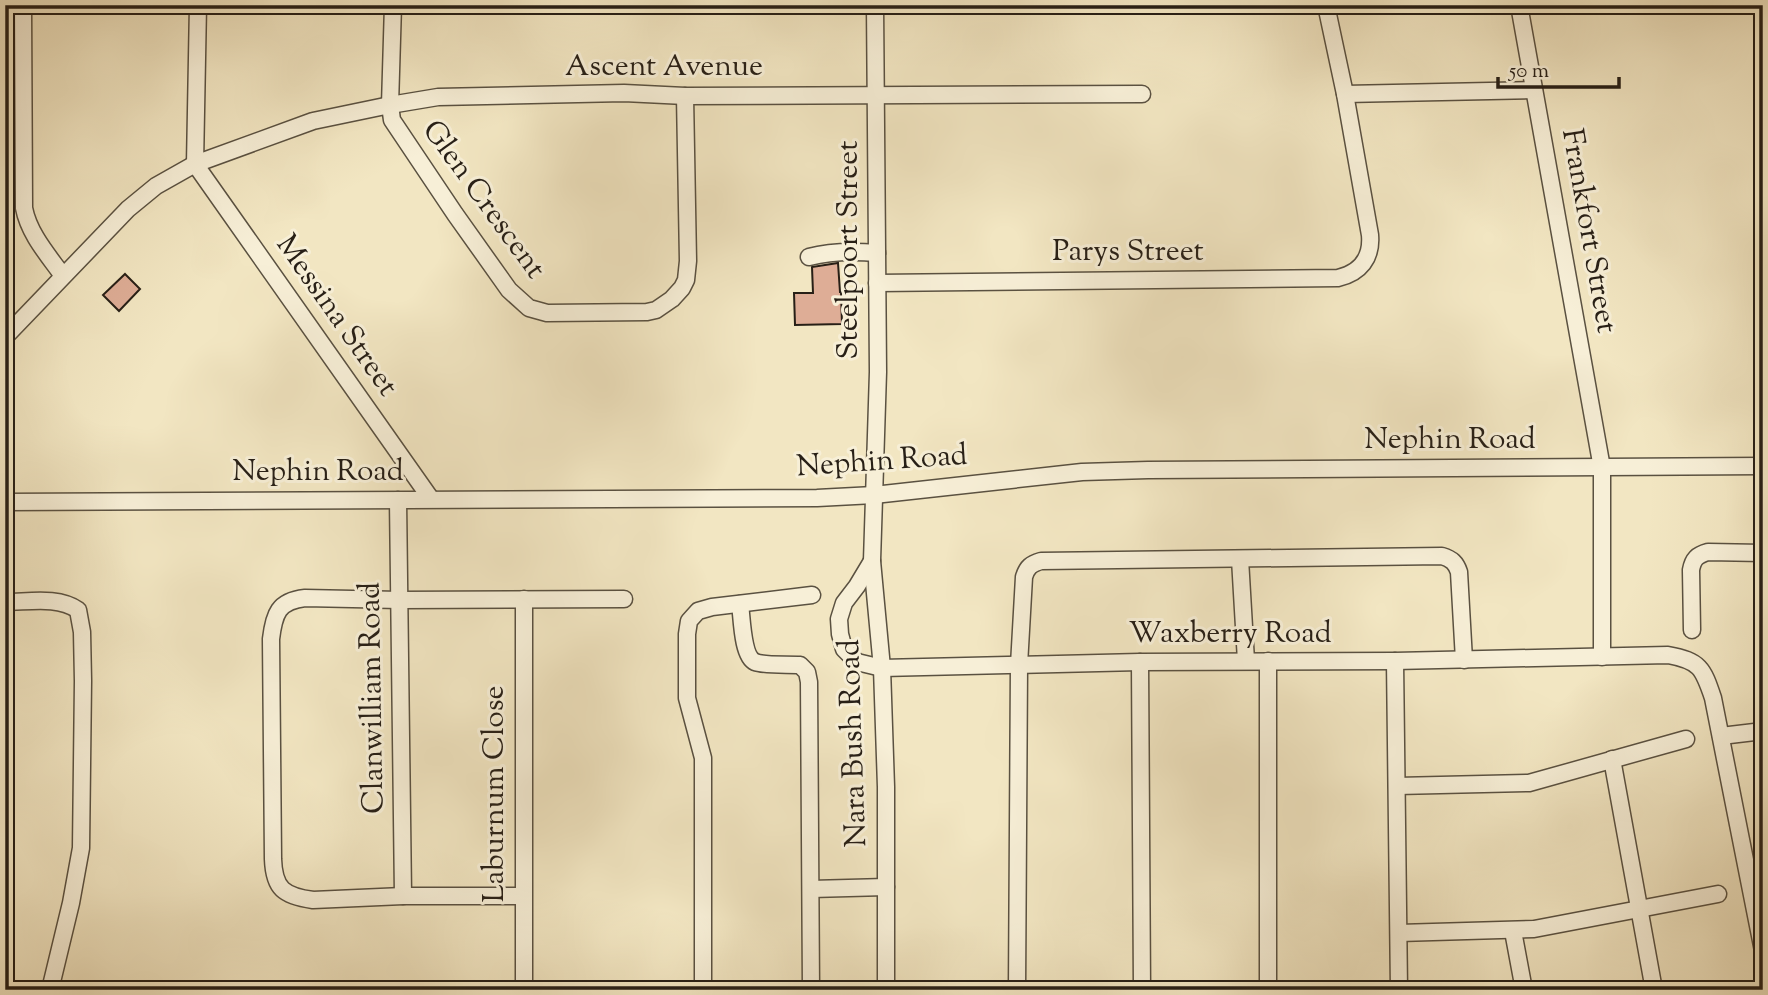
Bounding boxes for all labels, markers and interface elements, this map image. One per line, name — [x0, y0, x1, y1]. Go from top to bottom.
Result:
street label: Ascent Avenue — [565, 46, 763, 89]
scale bar — [1498, 46, 1619, 90]
text: 50 m — [1508, 57, 1549, 87]
street label: Glen Crescent — [411, 112, 555, 288]
street label: Frankfort Street — [1549, 125, 1627, 337]
street label: Steelpoort Street — [828, 141, 871, 359]
street label: Messina Street — [264, 226, 408, 406]
street label: Parys Street — [1052, 231, 1204, 274]
street label: Nephin Road — [1364, 419, 1536, 462]
street label: Nephin Road — [795, 435, 969, 489]
street label: Nephin Road — [232, 451, 404, 494]
street label: Clanwilliam Road — [349, 582, 397, 814]
street label: Waxberry Road — [1128, 613, 1332, 656]
street label: Nara Bush Road — [829, 638, 879, 848]
street label: Laburnum Close — [474, 686, 517, 902]

